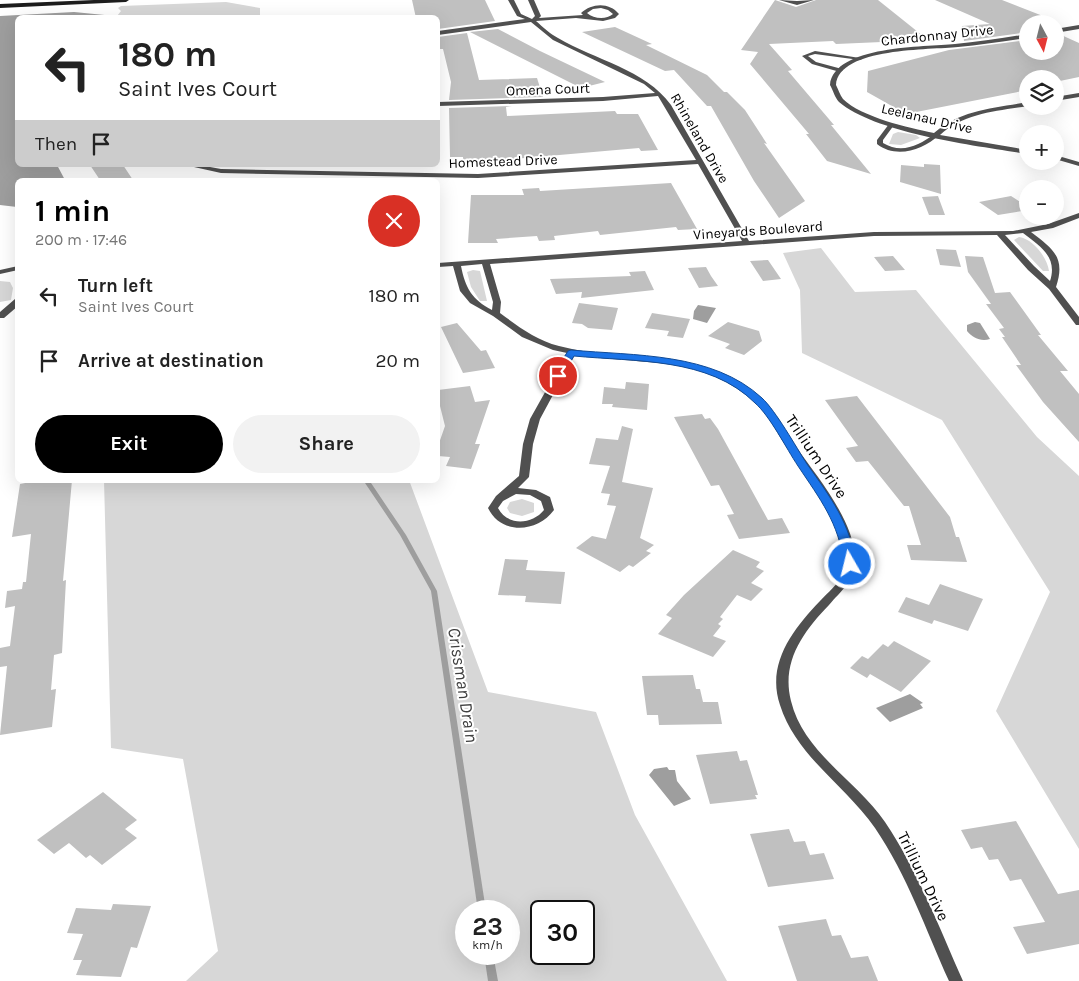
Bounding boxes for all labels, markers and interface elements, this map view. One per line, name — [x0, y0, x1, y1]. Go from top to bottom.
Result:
north arrow — [1019, 15, 1064, 60]
map controls — [1019, 15, 1064, 225]
street label: Chardonnay Drive — [880, 21, 994, 50]
text: 180 m — [118, 34, 217, 75]
icon: left — [35, 35, 100, 100]
button: layers — [1019, 70, 1064, 115]
text: Saint Ives Court — [118, 76, 277, 102]
street label: Omena Court — [506, 80, 590, 99]
street label: Rhineland Drive — [667, 90, 732, 186]
street label: Leelanau Drive — [880, 100, 974, 137]
button: + — [1019, 125, 1064, 170]
icon: arrive — [87, 130, 115, 158]
text: Then — [35, 133, 77, 155]
street label: Homestead Drive — [448, 151, 558, 172]
button: − — [1019, 180, 1064, 225]
text: 1 min — [35, 193, 110, 229]
button: close — [368, 195, 420, 247]
street label: Vineyards Boulevard — [693, 217, 823, 244]
text: 200 m · 17:46 — [35, 230, 127, 249]
text: Turn left — [78, 275, 153, 297]
icon: left — [35, 282, 63, 310]
text: 180 m — [368, 285, 420, 307]
text: Saint Ives Court — [78, 297, 194, 316]
icon: arrive — [35, 347, 63, 375]
text: Arrive at destination — [78, 350, 264, 372]
text: 20 m — [375, 350, 420, 372]
pin — [537, 355, 579, 397]
icon: arrive — [544, 362, 572, 390]
street label: Trillium Drive — [782, 411, 852, 502]
button: Exit — [35, 415, 223, 473]
button: Share — [233, 415, 420, 473]
position arrow — [823, 537, 875, 589]
water label: Crissman Drain — [443, 626, 483, 744]
street label: Trillium Drive — [894, 828, 953, 924]
speed limit sign: 30 — [530, 900, 595, 965]
text: 23 — [472, 912, 503, 941]
text: km/h — [472, 938, 503, 952]

